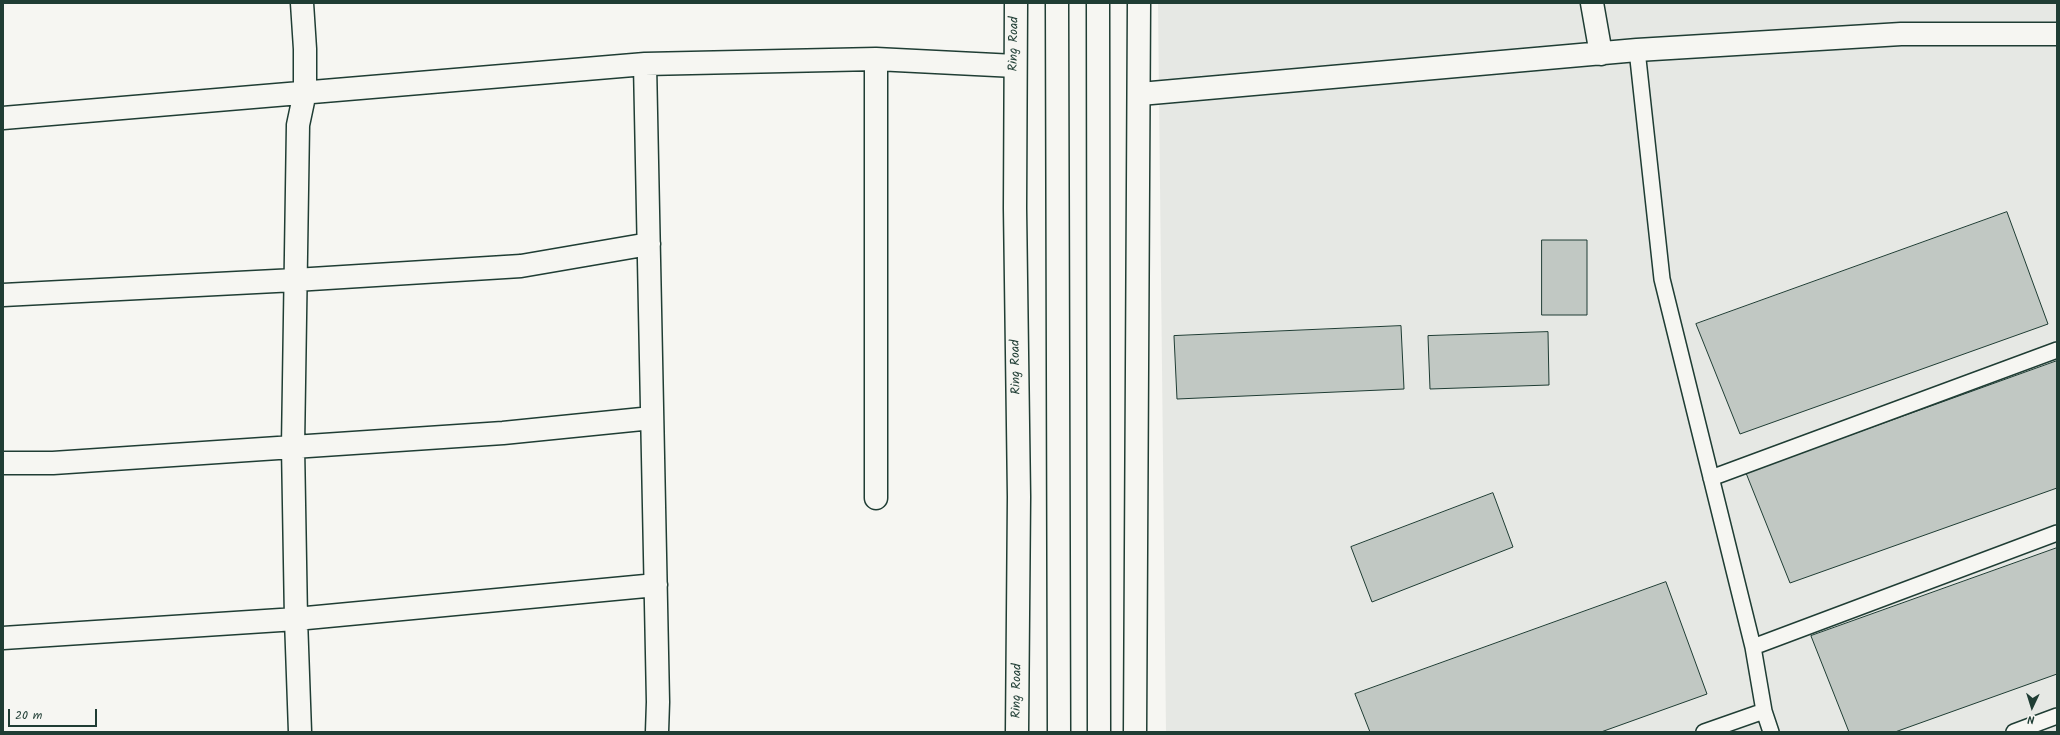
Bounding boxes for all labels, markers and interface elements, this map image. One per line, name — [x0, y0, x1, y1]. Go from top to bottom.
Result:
street label: Ring Road — [1007, 16, 1023, 72]
street label: Ring Road — [1009, 339, 1025, 395]
street label: Ring Road — [1010, 663, 1026, 719]
north arrow — [2012, 687, 2052, 727]
scale bar — [10, 701, 99, 727]
text: 20 m — [15, 706, 42, 725]
text: N — [2027, 710, 2035, 728]

